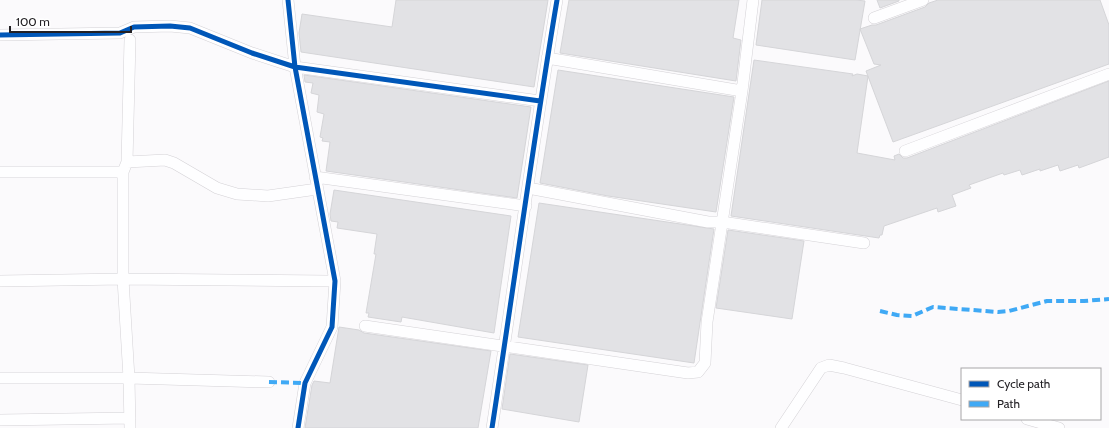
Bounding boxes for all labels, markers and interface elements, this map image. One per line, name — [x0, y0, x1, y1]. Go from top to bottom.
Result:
scale bar — [10, 8, 131, 34]
text: 100 m — [16, 14, 50, 29]
legend — [961, 368, 1101, 420]
text: Cycle path — [997, 376, 1050, 391]
text: Path — [997, 396, 1020, 411]

